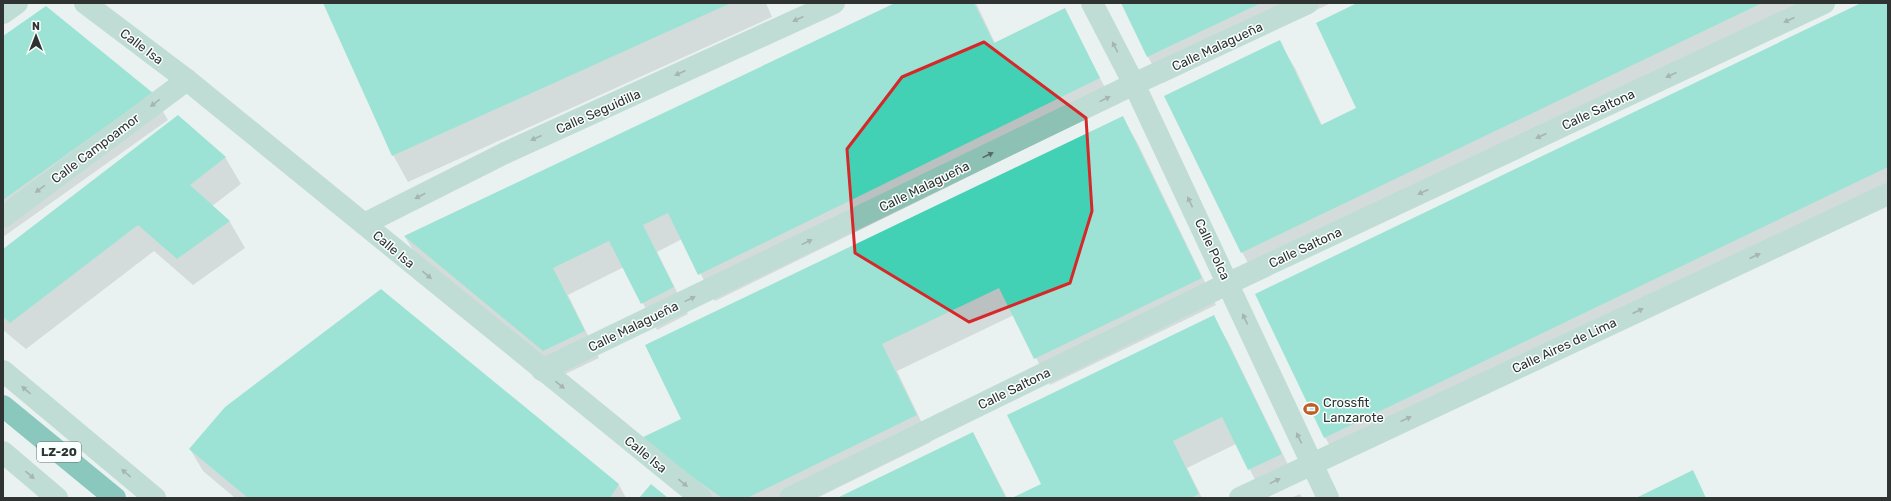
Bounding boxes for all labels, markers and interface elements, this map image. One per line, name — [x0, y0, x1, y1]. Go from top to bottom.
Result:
north arrow — [16, 16, 56, 56]
one-way arrow — [793, 16, 804, 22]
one-way arrow — [1783, 17, 1794, 23]
street label: Calle Malagueña — [1169, 19, 1265, 75]
text: N — [32, 20, 40, 33]
street label: Calle Isa — [117, 25, 166, 67]
one-way arrow — [1112, 41, 1118, 53]
one-way arrow — [674, 70, 686, 76]
one-way arrow — [1665, 72, 1677, 78]
street label: Calle Seguidilla — [554, 86, 643, 138]
street label: Calle Saltona — [1559, 86, 1637, 133]
one-way arrow — [1099, 96, 1110, 102]
one-way arrow — [150, 99, 161, 107]
street label: Calle Campoamor — [48, 110, 142, 186]
one-way arrow — [1535, 133, 1547, 139]
one-way arrow — [530, 136, 542, 142]
one-way arrow — [982, 152, 993, 158]
street label: Calle Malagueña — [877, 158, 972, 216]
one-way arrow — [35, 185, 46, 194]
one-way arrow — [1418, 189, 1429, 195]
one-way arrow — [414, 193, 425, 199]
one-way arrow — [1187, 196, 1193, 207]
street label: Calle Polca — [1192, 216, 1233, 282]
street label: Calle Saltona — [1266, 224, 1344, 271]
street label: Calle Isa — [370, 228, 418, 271]
one-way arrow — [802, 239, 813, 245]
one-way arrow — [1750, 253, 1761, 259]
one-way arrow — [421, 271, 432, 280]
one-way arrow — [685, 296, 696, 302]
street label: Calle Malagueña — [586, 298, 681, 356]
one-way arrow — [1632, 308, 1643, 314]
one-way arrow — [1242, 314, 1248, 325]
street label: Calle Aires de Lima — [1510, 315, 1619, 376]
street label: Calle Saltona — [976, 364, 1053, 412]
one-way arrow — [554, 380, 565, 389]
one-way arrow — [20, 385, 31, 394]
place label: Crossfit Lanzarote — [1323, 395, 1384, 425]
sports icon: Crossfit Lanzarote — [1302, 400, 1320, 418]
one-way arrow — [1400, 416, 1411, 422]
one-way arrow — [1296, 432, 1302, 443]
street label: Calle Isa — [622, 433, 670, 476]
road number: LZ-20 — [37, 442, 81, 462]
one-way arrow — [120, 468, 131, 477]
one-way arrow — [25, 471, 36, 480]
one-way arrow — [1270, 478, 1281, 484]
one-way arrow — [678, 479, 688, 488]

